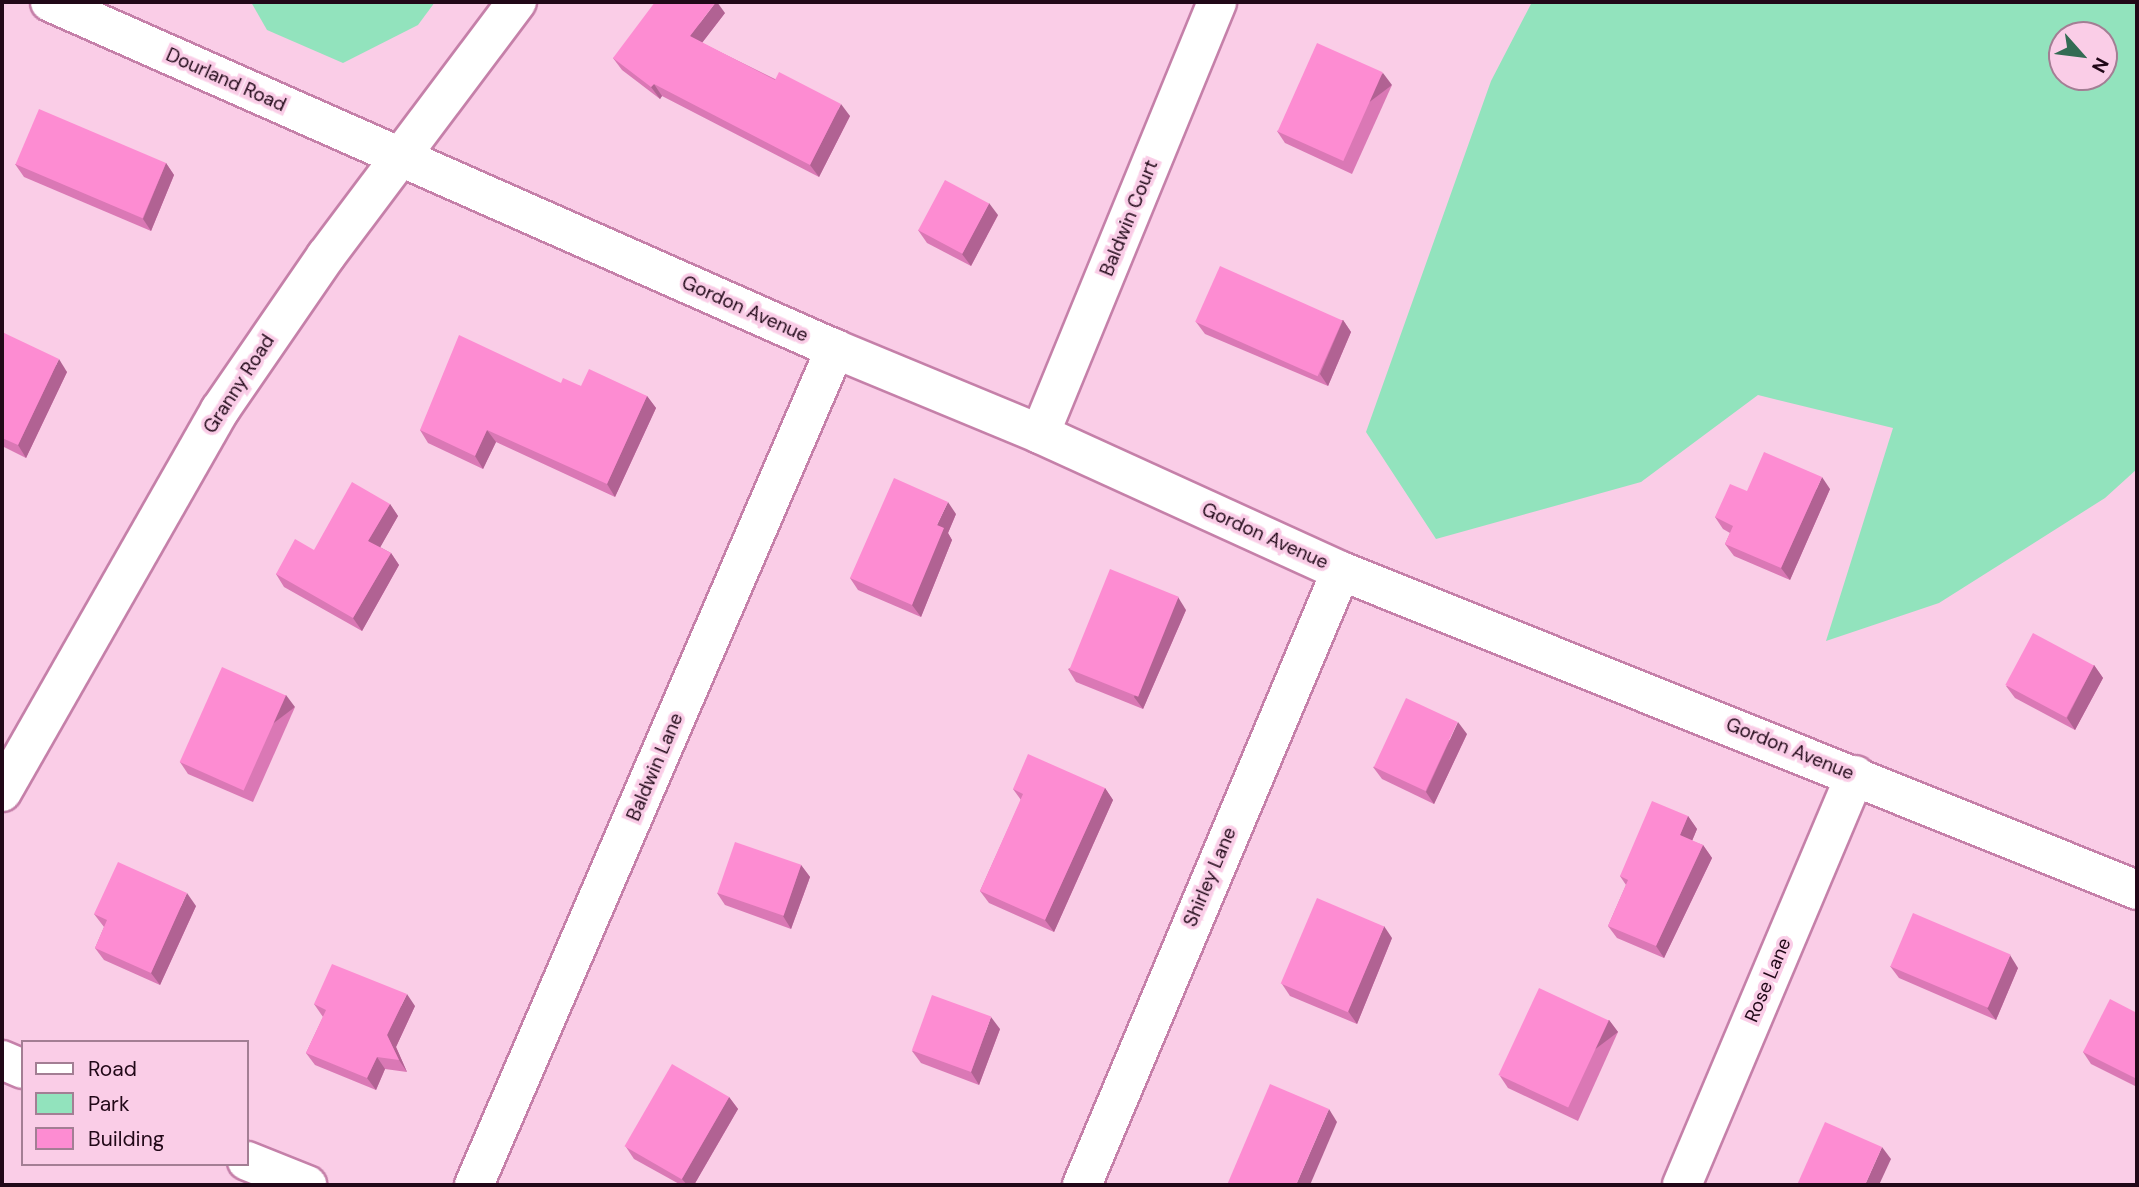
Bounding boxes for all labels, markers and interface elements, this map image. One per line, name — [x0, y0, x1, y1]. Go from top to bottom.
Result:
north arrow — [2048, 21, 2118, 91]
street label: Dourland Road — [162, 43, 290, 117]
text: N — [2086, 53, 2115, 77]
street label: Baldwin Court — [1095, 157, 1163, 279]
street label: Gordon Avenue — [678, 271, 812, 347]
street label: Granny Road — [199, 330, 279, 438]
street label: Gordon Avenue — [1198, 498, 1332, 574]
street label: Baldwin Lane — [622, 710, 688, 824]
street label: Gordon Avenue — [1723, 713, 1857, 785]
street label: Shirley Lane — [1179, 824, 1241, 930]
street label: Rose Lane — [1740, 934, 1796, 1026]
legend — [21, 1040, 248, 1166]
text: Road — [88, 1055, 137, 1083]
text: Park — [88, 1090, 129, 1118]
text: Building — [88, 1125, 164, 1153]

